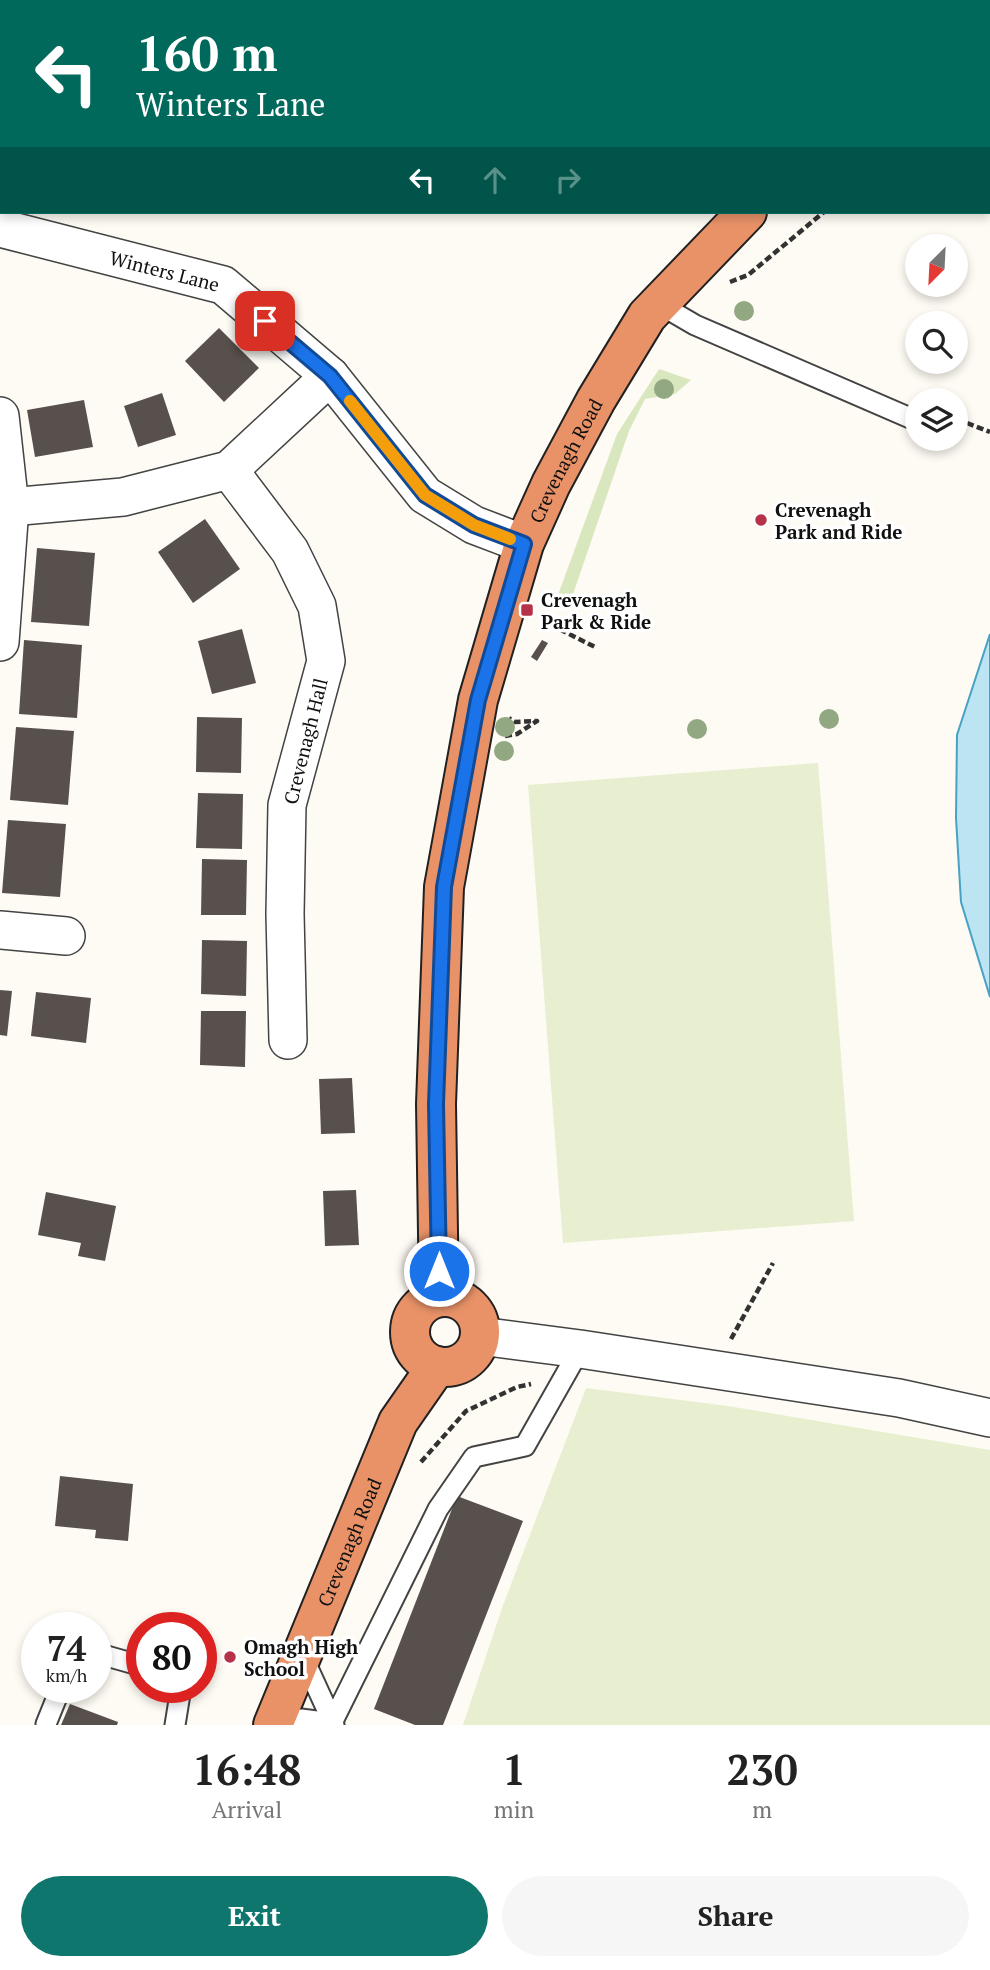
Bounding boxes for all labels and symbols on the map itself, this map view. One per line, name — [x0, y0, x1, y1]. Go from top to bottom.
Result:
north arrow — [905, 234, 968, 298]
street label: Winters Lane — [107, 244, 222, 296]
pin — [235, 291, 295, 351]
street label: Crevenagh Road — [523, 393, 607, 527]
place label: Crevenagh Park and Ride — [775, 497, 903, 544]
marker: Crevenagh Park and Ride — [753, 512, 769, 528]
place label: Crevenagh Park & Ride — [541, 587, 651, 634]
marker: Crevenagh Park & Ride — [519, 602, 535, 618]
street label: Crevenagh Hall — [277, 675, 333, 807]
position arrow — [402, 1234, 476, 1308]
street label: Crevenagh Road — [311, 1474, 386, 1610]
speed limit sign: 80 — [126, 1612, 217, 1703]
place label: Omagh High School — [244, 1634, 358, 1681]
marker: Omagh High School — [222, 1649, 238, 1665]

